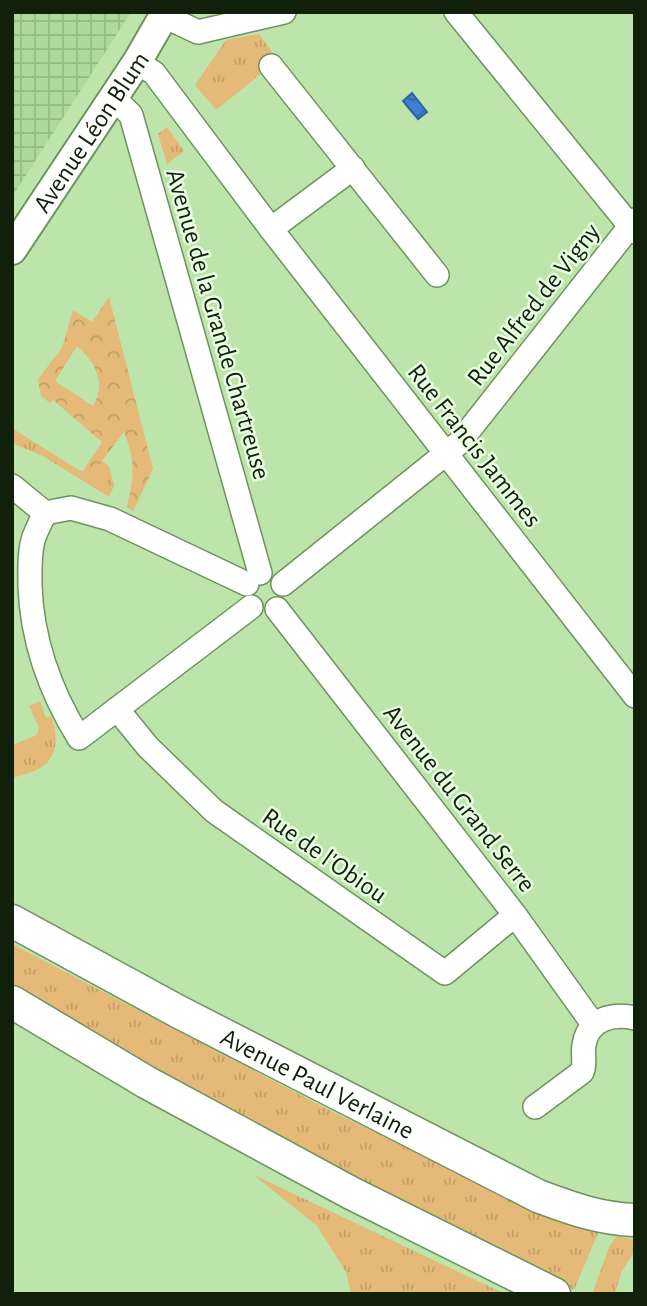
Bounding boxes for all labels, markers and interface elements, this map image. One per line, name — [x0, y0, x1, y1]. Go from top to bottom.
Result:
street label: Avenue Léon Blum — [29, 47, 154, 217]
street label: Avenue de la Grande Chartreuse — [161, 166, 275, 482]
street label: Rue Alfred de Vigny — [463, 218, 605, 391]
street label: Rue Francis Jammes — [403, 359, 546, 532]
street label: Avenue du Grand Serre — [378, 700, 540, 897]
street label: Rue de l'Obiou — [257, 803, 392, 908]
street label: Avenue Paul Verlaine — [216, 1024, 418, 1144]

